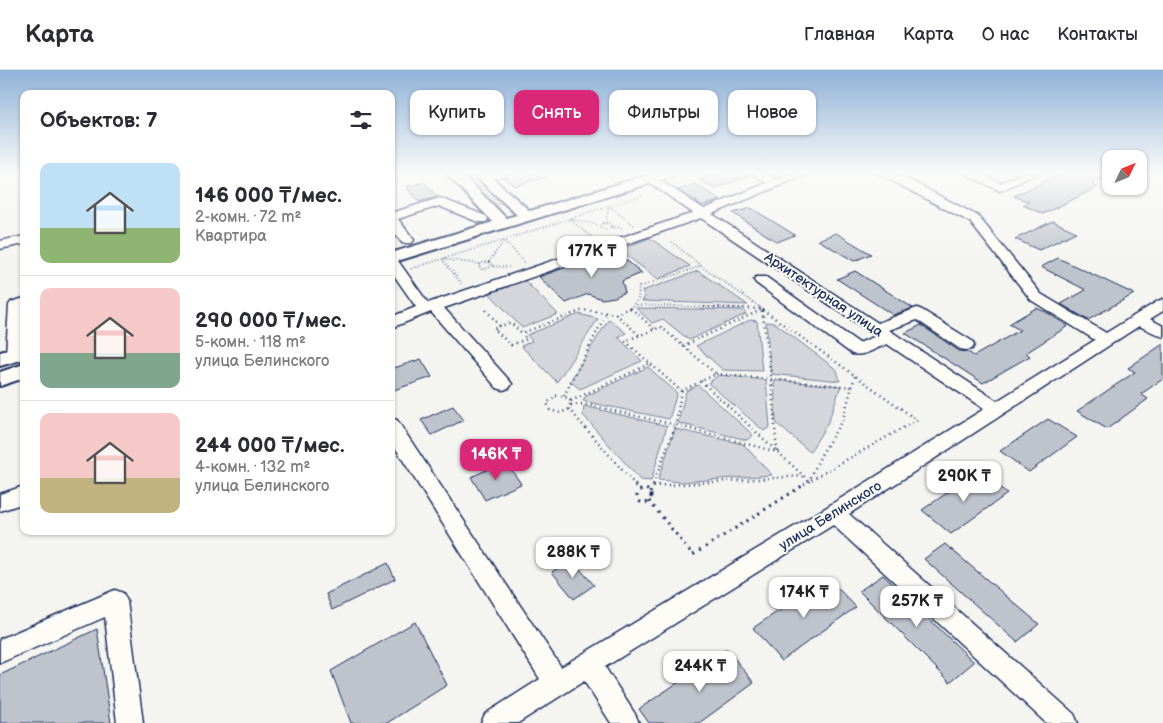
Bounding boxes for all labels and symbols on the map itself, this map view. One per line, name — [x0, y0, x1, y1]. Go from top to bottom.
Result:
north arrow — [1102, 150, 1148, 195]
pin: 177K ₸ — [551, 236, 633, 278]
street label: Архитектурная улица — [760, 248, 887, 341]
pin: 146K ₸ — [455, 438, 537, 481]
pin: 290K ₸ — [923, 460, 1005, 503]
street label: улица Белинского — [776, 477, 885, 554]
pin: 288K ₸ — [532, 536, 614, 579]
pin: 174K ₸ — [763, 576, 845, 619]
pin: 257K ₸ — [876, 586, 958, 628]
pin: 244K ₸ — [659, 650, 741, 693]

